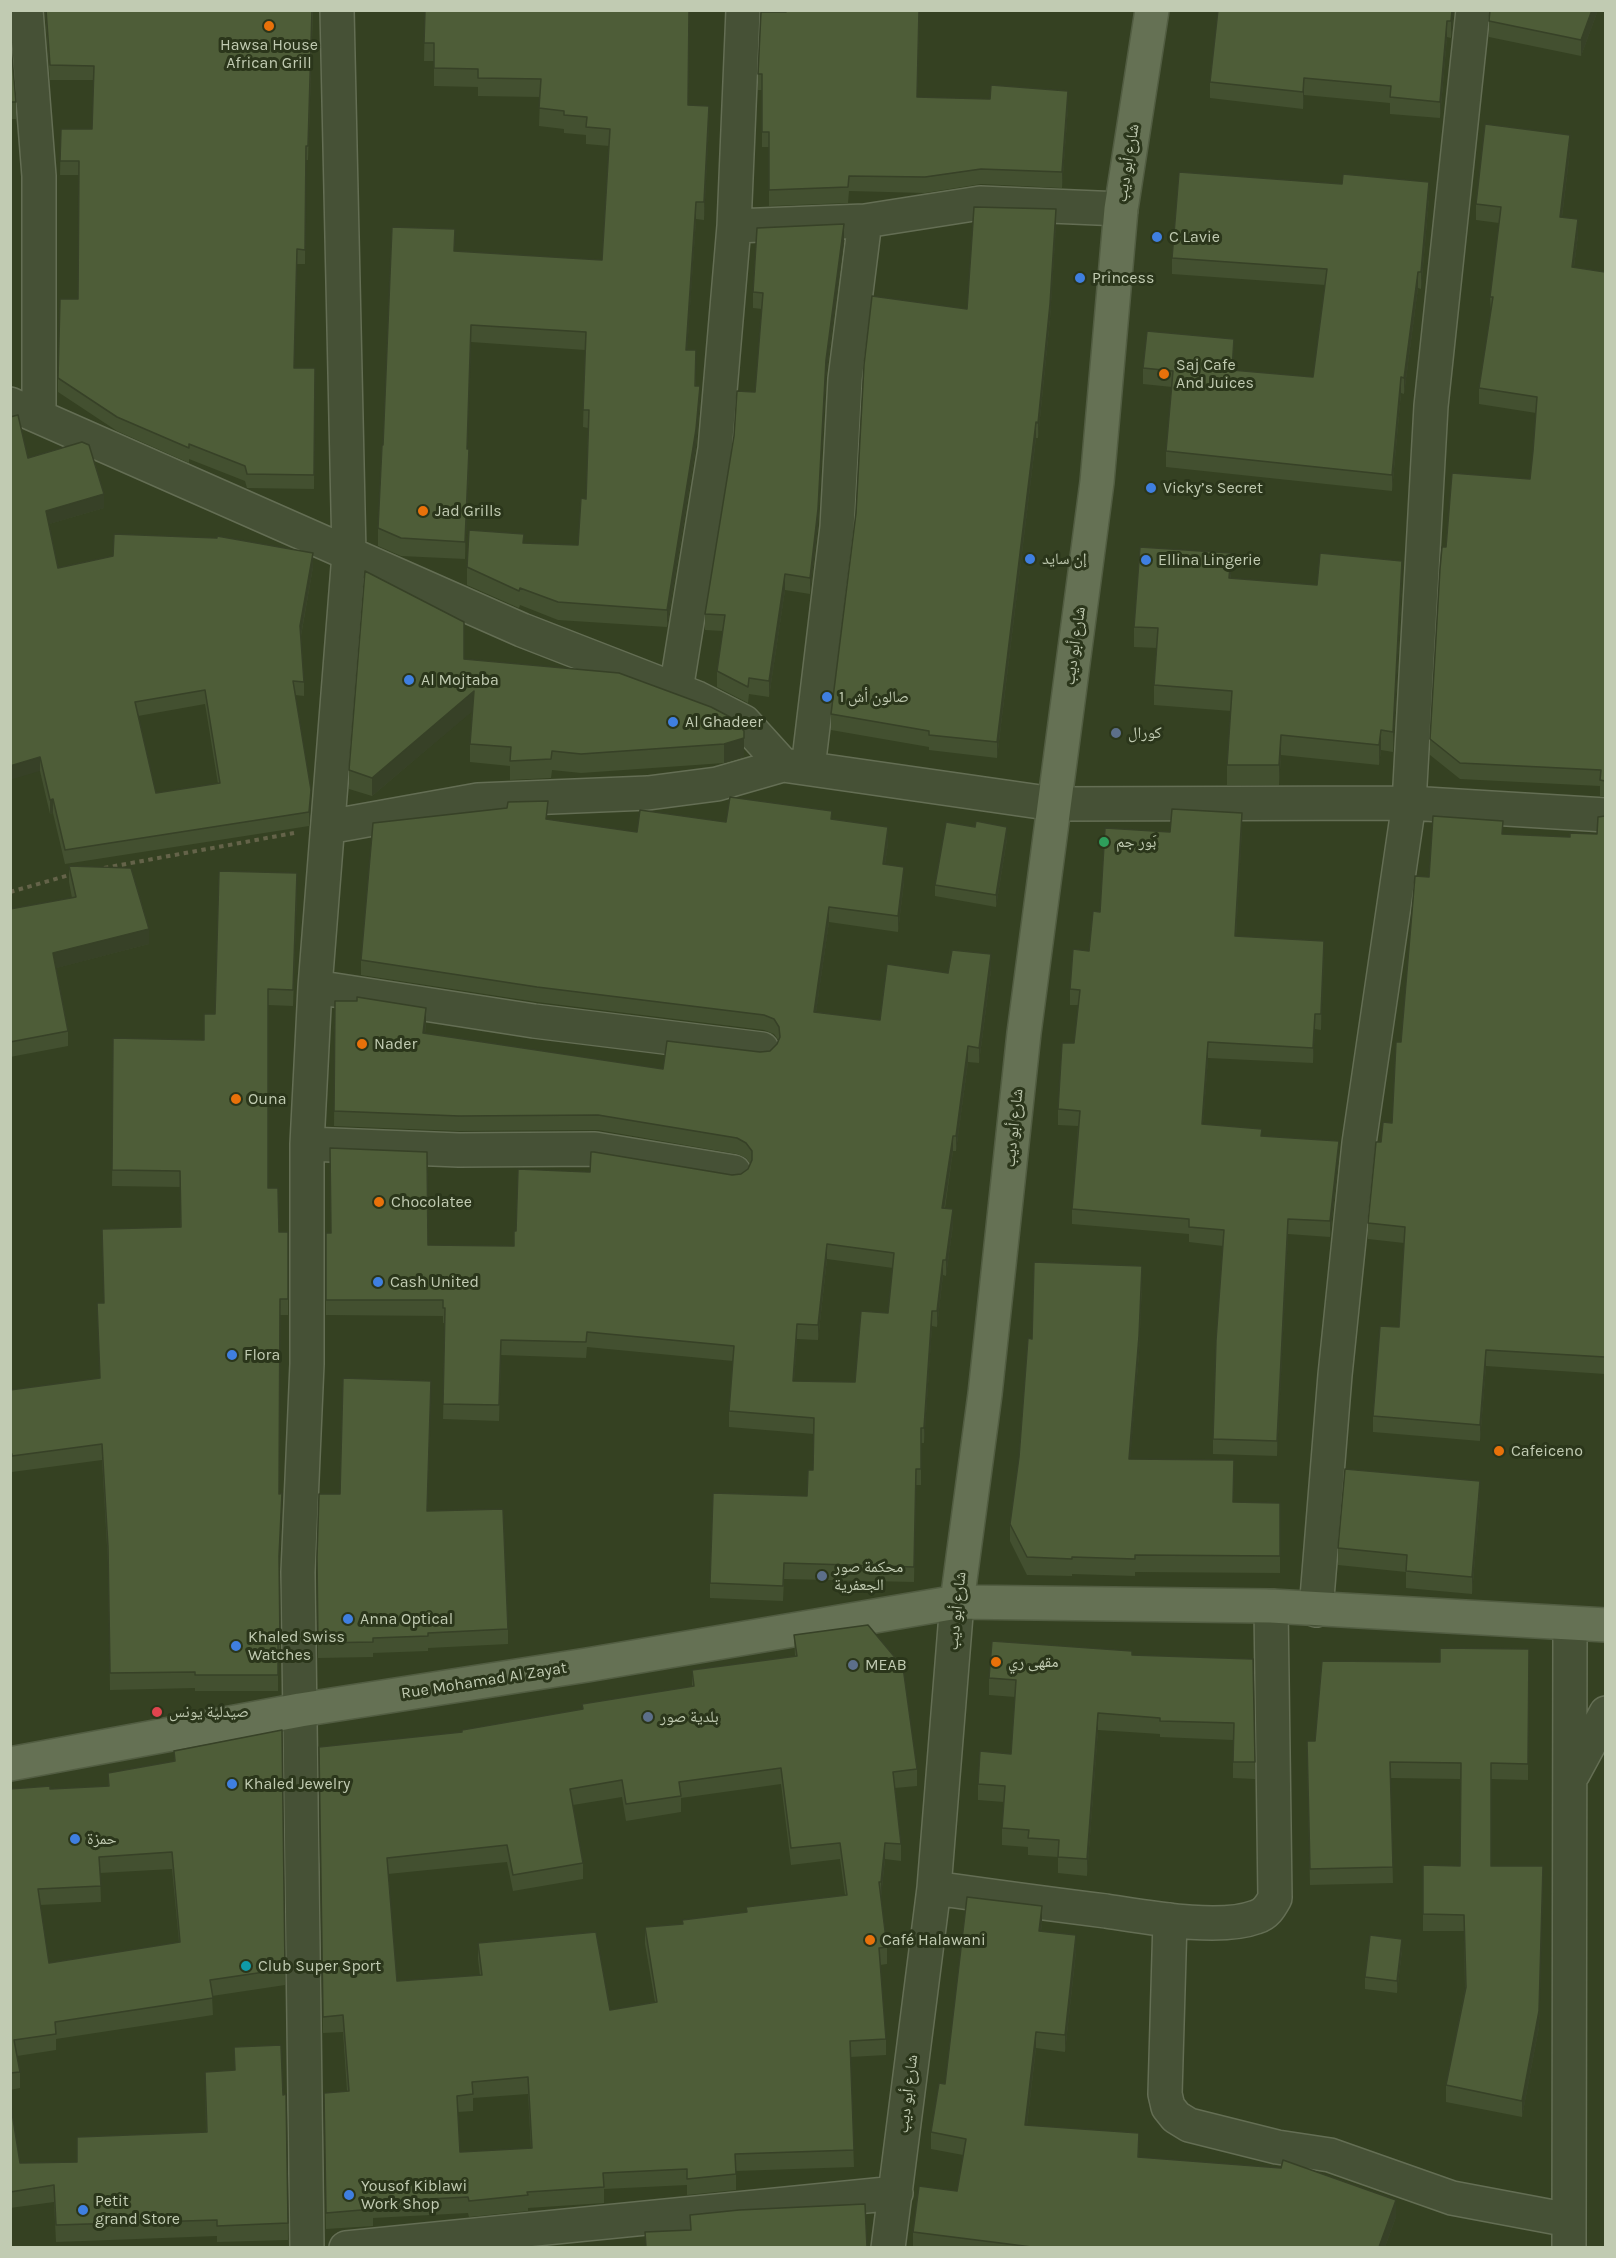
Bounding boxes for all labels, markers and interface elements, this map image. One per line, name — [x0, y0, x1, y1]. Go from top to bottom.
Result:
marker: Hawsa House African Grill — [262, 19, 276, 33]
place label: Hawsa House African Grill — [220, 35, 318, 73]
street label: شارع أبو ديب — [1112, 123, 1144, 203]
place label: C Lavie — [1169, 227, 1220, 247]
marker: C Lavie — [1150, 230, 1164, 244]
place label: Princess — [1092, 268, 1154, 288]
marker: Princess — [1073, 271, 1087, 285]
place label: Saj Cafe And Juices — [1176, 355, 1254, 393]
marker: Saj Cafe And Juices — [1157, 367, 1171, 381]
place label: Vicky’s Secret — [1163, 478, 1263, 498]
marker: Vicky’s Secret — [1144, 481, 1158, 495]
place label: Jad Grills — [435, 501, 502, 521]
marker: Jad Grills — [416, 504, 430, 518]
place label: إن سايد — [1042, 549, 1087, 569]
place label: Ellina Lingerie — [1158, 550, 1261, 570]
marker: إن سايد — [1023, 552, 1037, 566]
marker: Ellina Lingerie — [1139, 553, 1153, 567]
street label: شارع أبو ديب — [1060, 606, 1090, 686]
place label: Al Mojtaba — [421, 670, 499, 690]
marker: Al Mojtaba — [402, 673, 416, 687]
place label: صالون أش 1 — [839, 687, 909, 707]
marker: صالون أش 1 — [820, 690, 834, 704]
place label: Al Ghadeer — [685, 712, 763, 732]
marker: Al Ghadeer — [666, 715, 680, 729]
place label: كورال — [1128, 723, 1162, 743]
marker: كورال — [1109, 726, 1123, 740]
place label: بَور جم — [1116, 832, 1156, 852]
marker: بَور جم — [1097, 835, 1111, 849]
place label: Nader — [374, 1034, 417, 1054]
marker: Nader — [355, 1037, 369, 1051]
street label: شارع أبو ديب — [1000, 1088, 1028, 1168]
place label: Ouna — [248, 1089, 286, 1109]
marker: Ouna — [229, 1092, 243, 1106]
place label: Chocolatee — [391, 1192, 472, 1212]
marker: Chocolatee — [372, 1195, 386, 1209]
place label: Cash United — [390, 1272, 479, 1292]
marker: Cash United — [371, 1275, 385, 1289]
place label: Flora — [244, 1345, 280, 1365]
marker: Flora — [225, 1348, 239, 1362]
place label: Cafeiceno — [1511, 1441, 1583, 1461]
marker: Cafeiceno — [1492, 1444, 1506, 1458]
place label: محكمة صور الجعفرية — [834, 1557, 903, 1595]
marker: محكمة صور الجعفرية — [815, 1569, 829, 1583]
street label: شارع أبو ديب — [943, 1571, 971, 1651]
place label: Anna Optical — [360, 1609, 453, 1629]
marker: Anna Optical — [341, 1612, 355, 1626]
place label: Khaled Swiss Watches — [248, 1627, 345, 1665]
marker: Khaled Swiss Watches — [229, 1639, 243, 1653]
place label: مقهى ري — [1008, 1652, 1058, 1672]
place label: MEAB — [865, 1655, 907, 1675]
marker: مقهى ري — [989, 1655, 1003, 1669]
street label: Rue Mohamad Al Zayat — [400, 1658, 568, 1704]
marker: MEAB — [846, 1658, 860, 1672]
place label: صيدلية يونس — [169, 1702, 249, 1722]
marker: صيدلية يونس — [150, 1705, 164, 1719]
place label: بلدية صور — [660, 1707, 719, 1727]
marker: بلدية صور — [641, 1710, 655, 1724]
place label: Khaled Jewelry — [244, 1774, 350, 1794]
marker: Khaled Jewelry — [225, 1777, 239, 1791]
place label: حمزة — [87, 1829, 117, 1849]
marker: حمزة — [68, 1832, 82, 1846]
place label: Café Halawani — [882, 1930, 986, 1950]
marker: Café Halawani — [863, 1933, 877, 1947]
place label: Club Super Sport — [258, 1956, 381, 1976]
marker: Club Super Sport — [239, 1959, 253, 1973]
street label: شارع أبو ديب — [894, 2054, 922, 2134]
place label: Yousof Kiblawi Work Shop — [361, 2176, 467, 2214]
marker: Yousof Kiblawi Work Shop — [342, 2188, 356, 2202]
place label: Petit grand Store — [95, 2191, 180, 2229]
marker: Petit grand Store — [76, 2203, 90, 2217]

